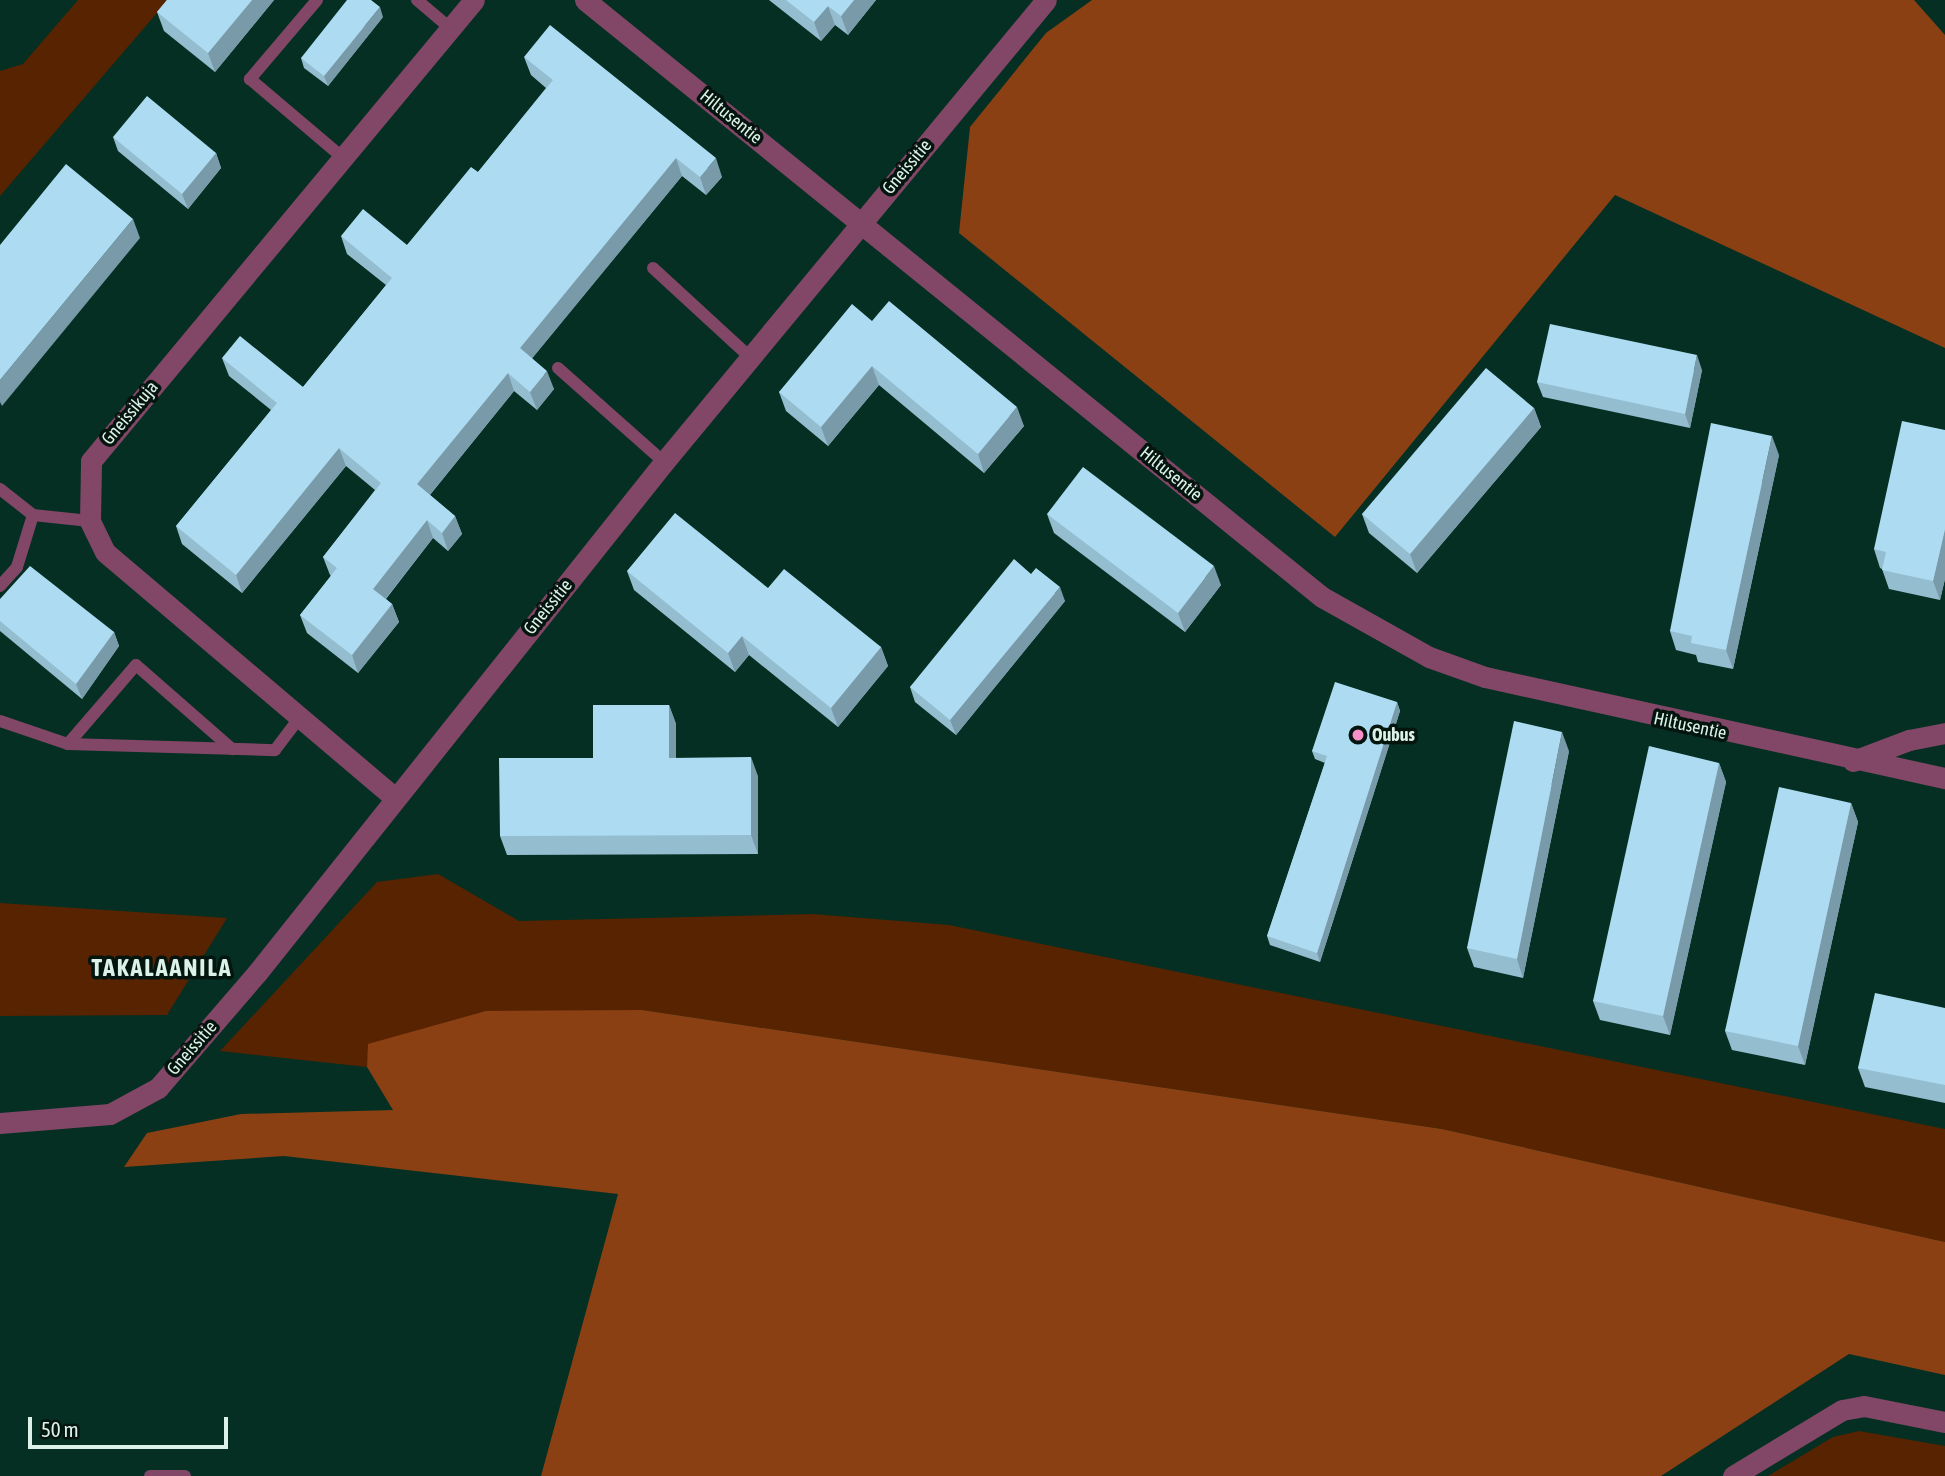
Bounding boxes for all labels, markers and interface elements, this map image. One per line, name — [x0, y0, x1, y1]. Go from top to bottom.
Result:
street label: Hiltusentie — [695, 85, 767, 149]
street label: Gneissitie — [878, 135, 936, 199]
street label: Gneissikuja — [97, 377, 163, 449]
street label: Hiltusentie — [1135, 442, 1207, 506]
street label: Gneissitie — [519, 575, 577, 639]
street label: Hiltusentie — [1652, 708, 1728, 744]
place label: Oubus — [1372, 724, 1415, 746]
marker: Oubus — [1350, 727, 1366, 743]
district label: TAKALAANILA — [93, 954, 231, 982]
street label: Gneissitie — [163, 1016, 221, 1080]
scale bar — [32, 1402, 231, 1446]
text: 50 m — [41, 1417, 79, 1441]

